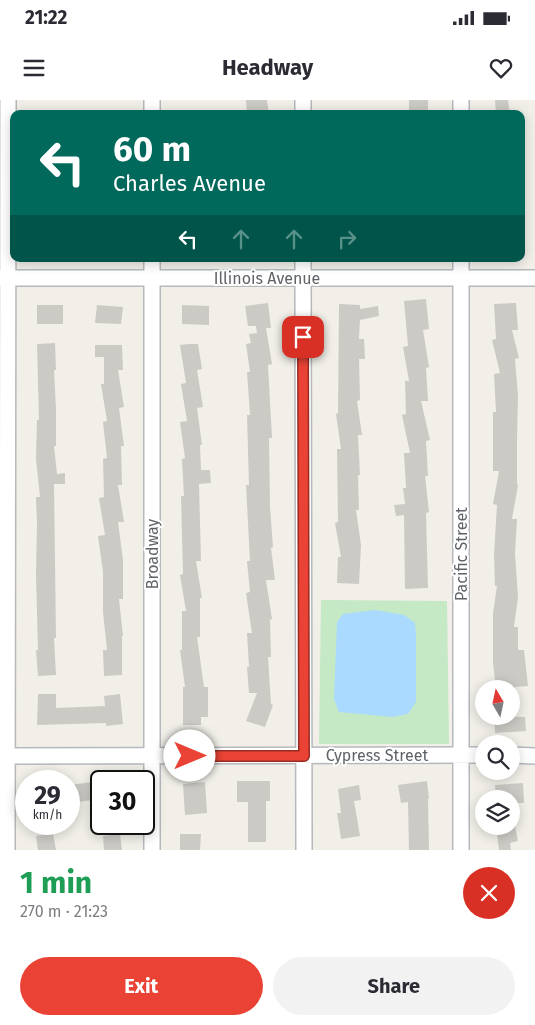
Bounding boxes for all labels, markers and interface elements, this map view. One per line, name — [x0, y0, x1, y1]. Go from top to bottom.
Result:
text: 21:22 — [25, 6, 67, 29]
icon: menu — [20, 54, 48, 82]
text: Headway — [222, 54, 313, 81]
icon: heart — [487, 54, 515, 82]
text: 60 m — [113, 128, 191, 170]
icon: left — [30, 130, 95, 195]
text: Charles Avenue — [113, 170, 266, 197]
icon: left — [174, 225, 202, 253]
icon: ahead — [227, 225, 255, 253]
icon: ahead — [280, 225, 308, 253]
icon: right — [333, 225, 361, 253]
street label: Illinois Avenue — [214, 269, 320, 288]
pin — [282, 316, 324, 358]
icon: arrive — [289, 323, 317, 351]
street label: Pacific Street — [452, 507, 471, 601]
street label: Broadway — [143, 519, 162, 589]
north arrow — [475, 680, 520, 725]
map controls — [475, 680, 520, 835]
position arrow — [163, 729, 215, 781]
button: search — [475, 735, 520, 780]
street label: Cypress Street — [326, 746, 428, 765]
speed limit sign: 30 — [90, 770, 155, 835]
text: 29 — [34, 781, 61, 811]
button: layers — [475, 790, 520, 835]
text: km/h — [33, 808, 62, 822]
text: 1 min — [20, 865, 92, 901]
button: close — [463, 867, 515, 919]
text: 270 m · 21:23 — [20, 902, 108, 921]
button: Exit — [20, 957, 263, 1015]
button: Share — [273, 957, 515, 1015]

